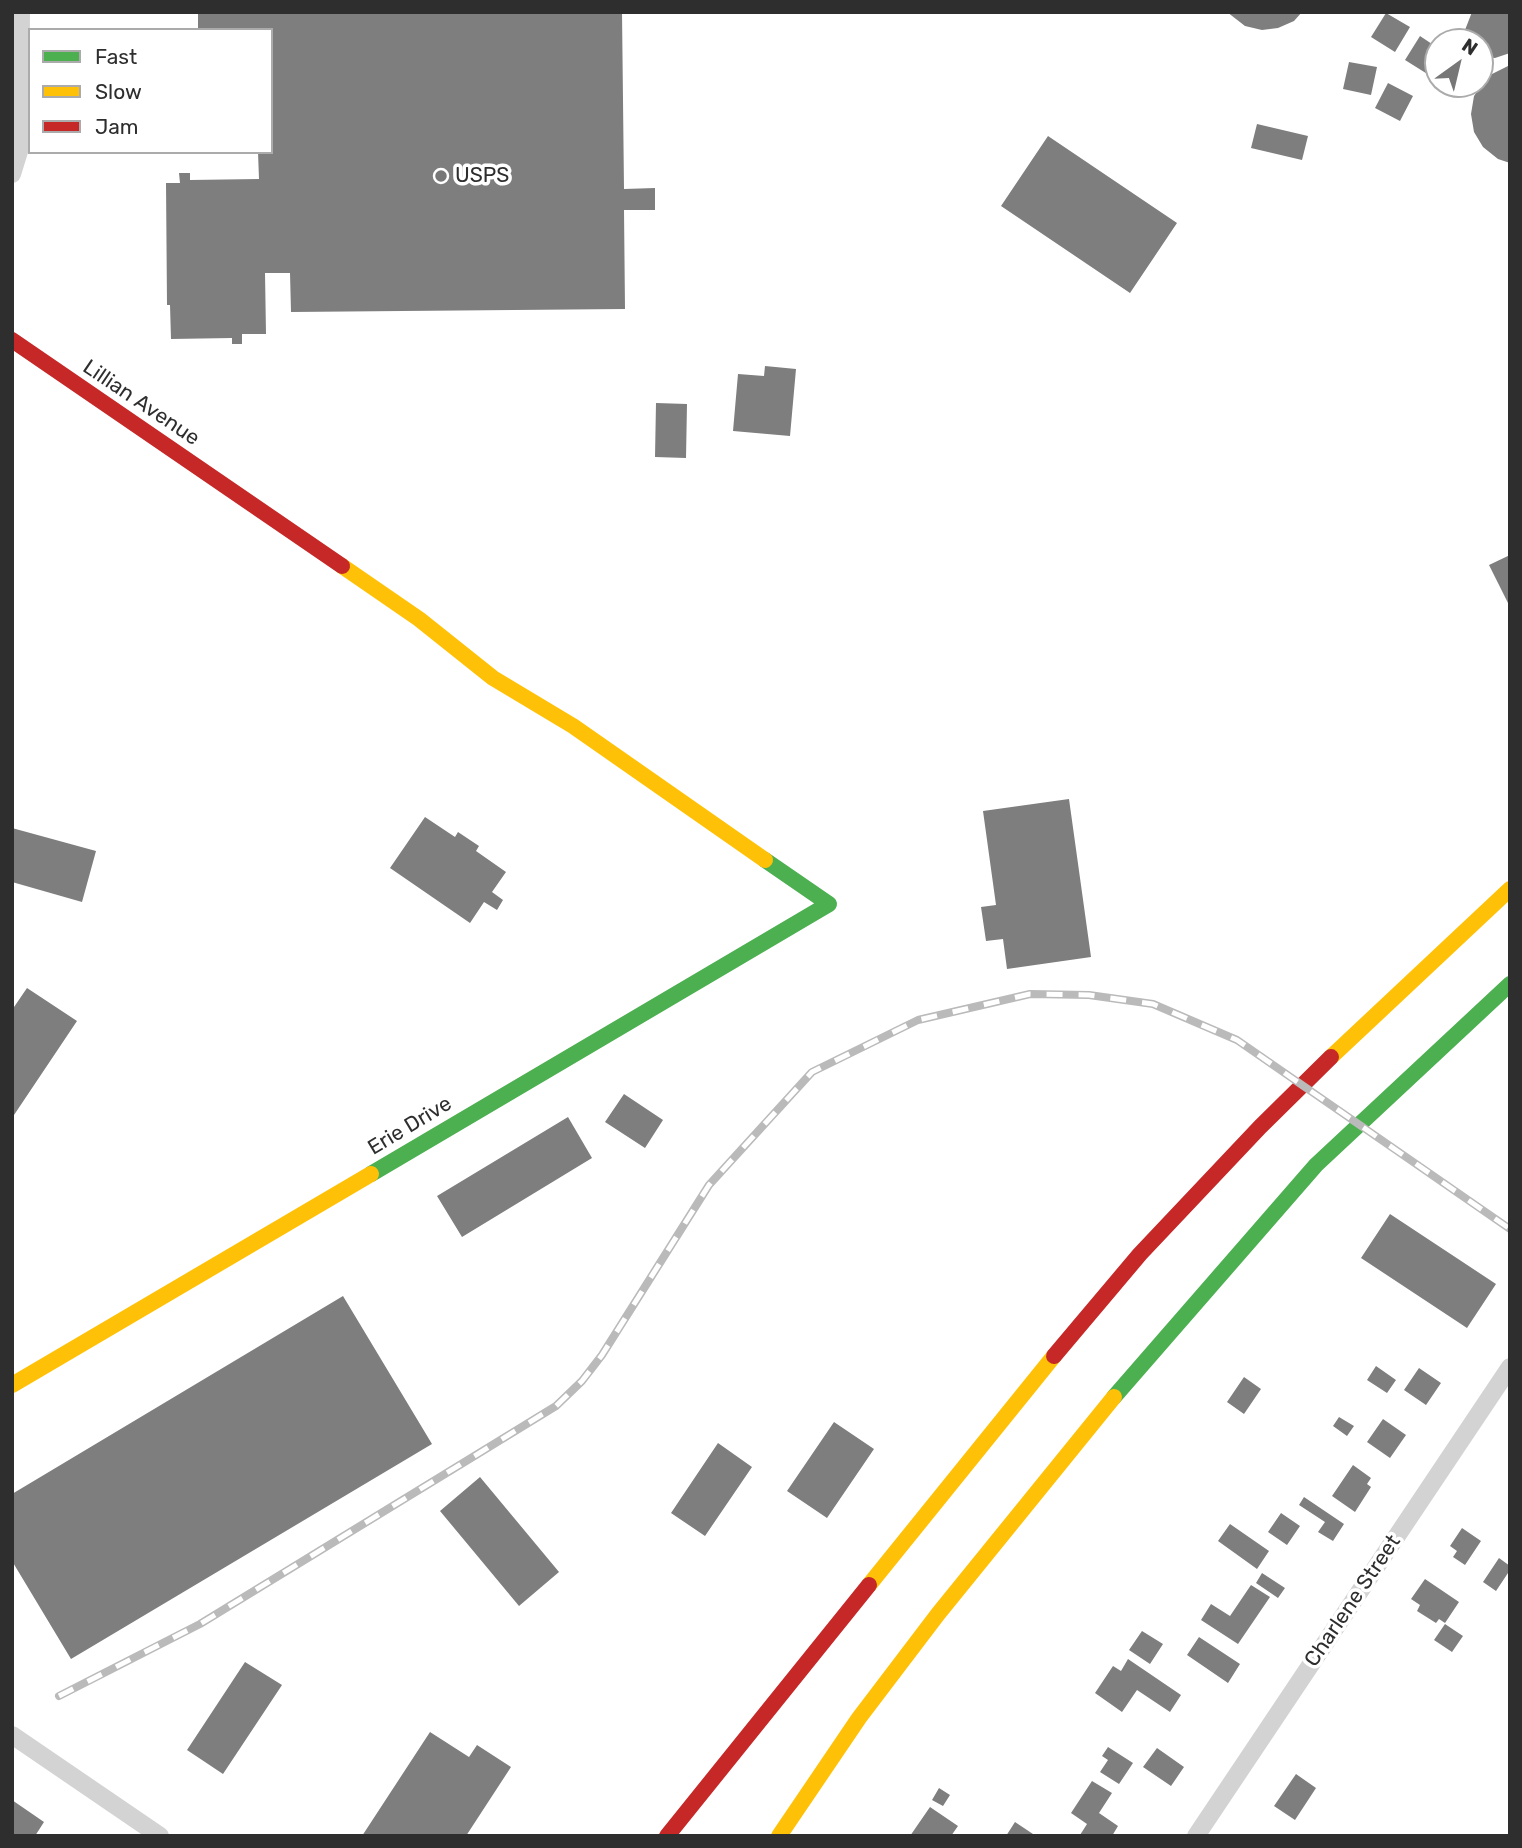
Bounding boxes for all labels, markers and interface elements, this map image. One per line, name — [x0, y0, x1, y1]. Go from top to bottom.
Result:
legend — [28, 28, 273, 154]
north arrow — [1424, 28, 1494, 98]
text: N — [1458, 33, 1482, 60]
text: Fast — [95, 44, 137, 69]
text: Slow — [95, 79, 142, 104]
text: Jam — [95, 114, 139, 139]
place label: USPS — [455, 163, 509, 189]
marker: USPS — [433, 168, 449, 184]
street label: Lillian Avenue — [78, 355, 204, 451]
street label: Erie Drive — [364, 1091, 456, 1161]
street label: Charlene Street — [1300, 1530, 1406, 1672]

